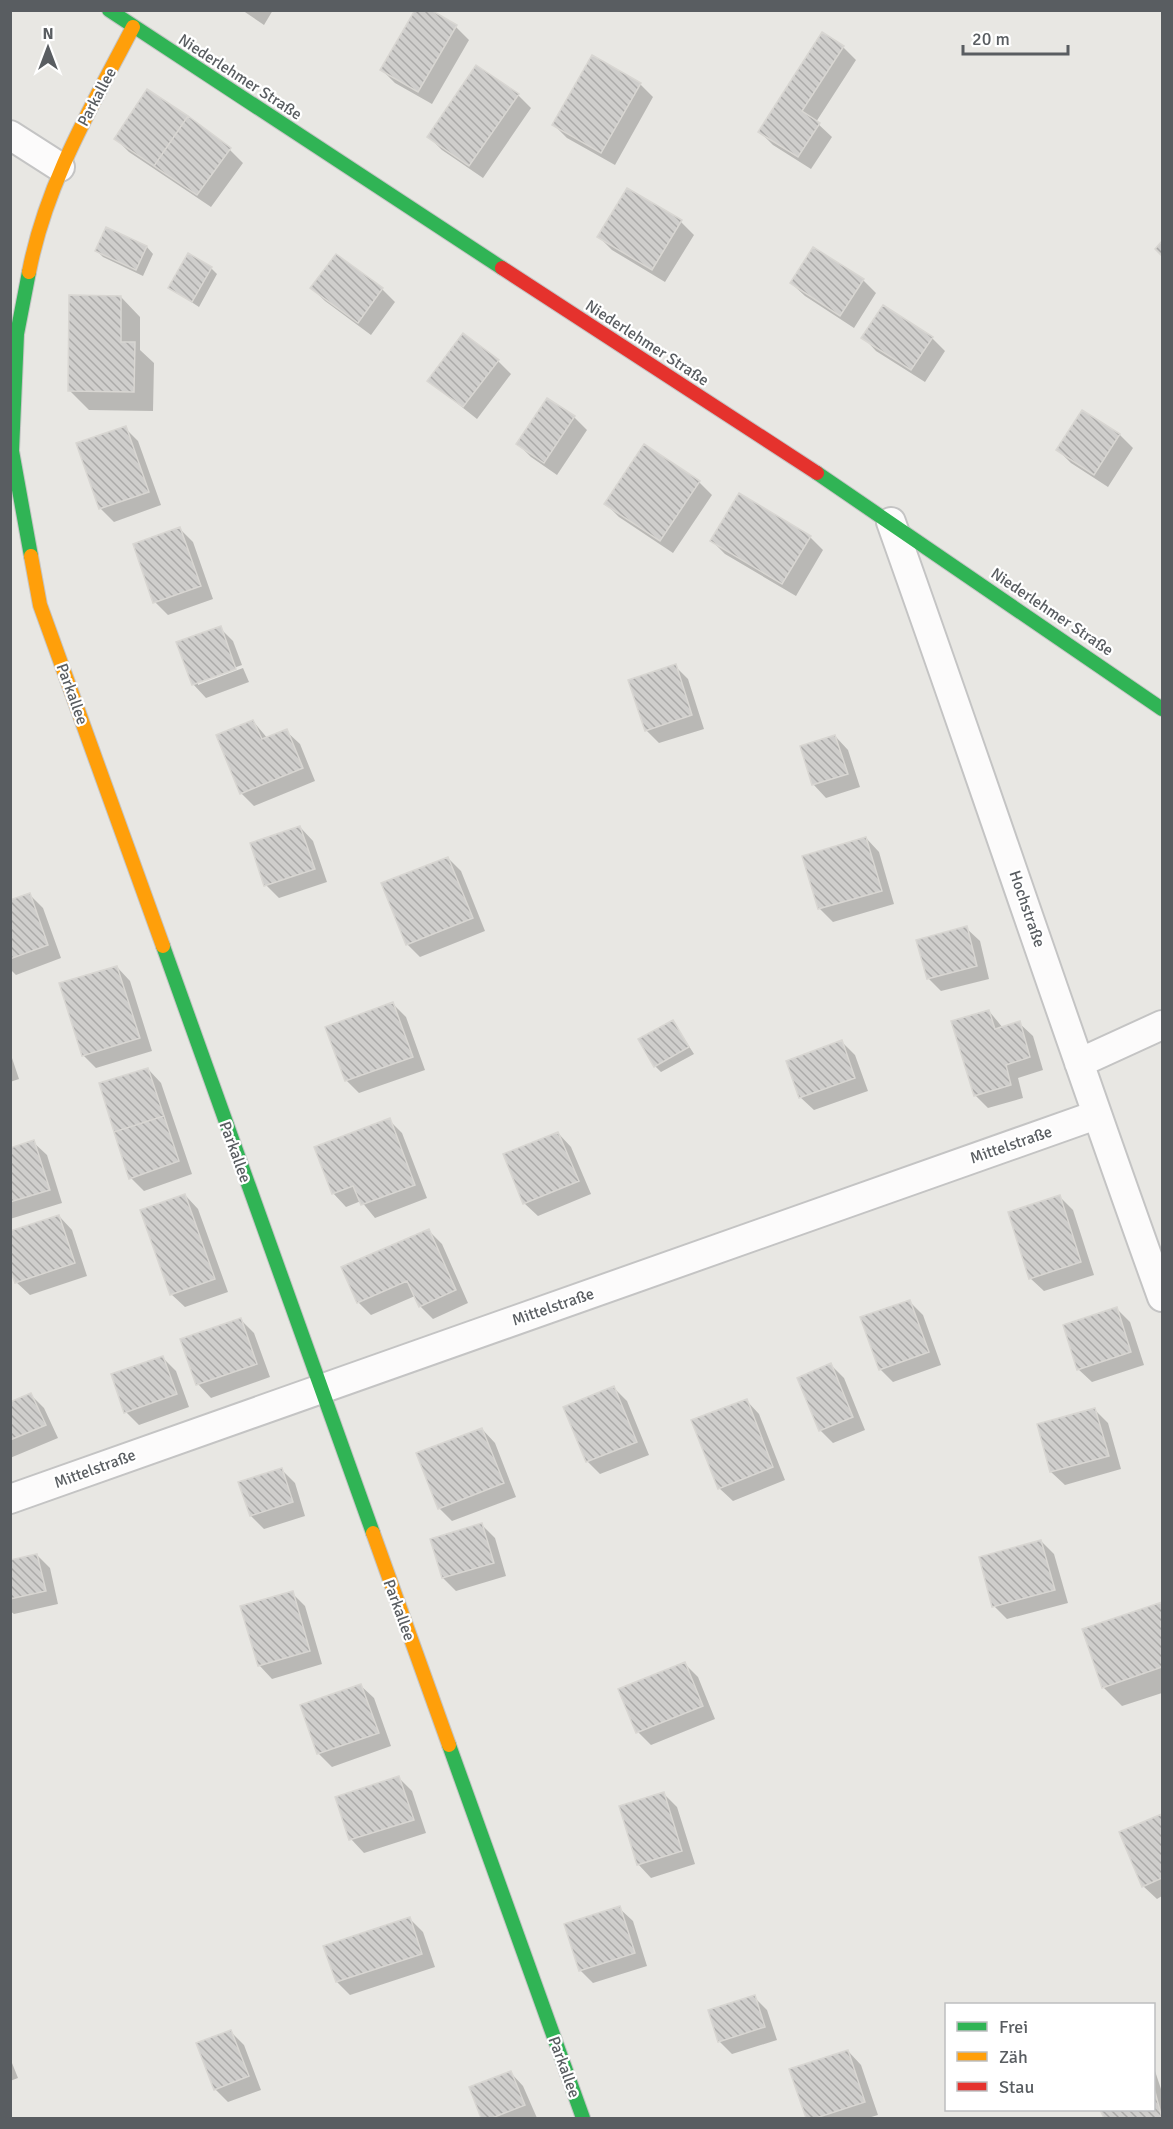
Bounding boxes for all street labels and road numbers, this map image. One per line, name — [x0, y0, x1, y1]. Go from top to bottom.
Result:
street label: Niederlehmer Straße — [174, 30, 306, 124]
street label: Parkallee — [73, 64, 121, 130]
street label: Niederlehmer Straße — [581, 296, 713, 390]
street label: Niederlehmer Straße — [987, 564, 1117, 660]
street label: Parkallee — [52, 661, 92, 727]
street label: Hochstraße — [1005, 868, 1049, 950]
street label: Parkallee — [215, 1119, 255, 1185]
street label: Mittelstraße — [967, 1122, 1055, 1168]
street label: Mittelstraße — [509, 1284, 597, 1330]
street label: Mittelstraße — [51, 1445, 139, 1493]
street label: Parkallee — [379, 1577, 419, 1643]
street label: Parkallee — [544, 2034, 584, 2100]

